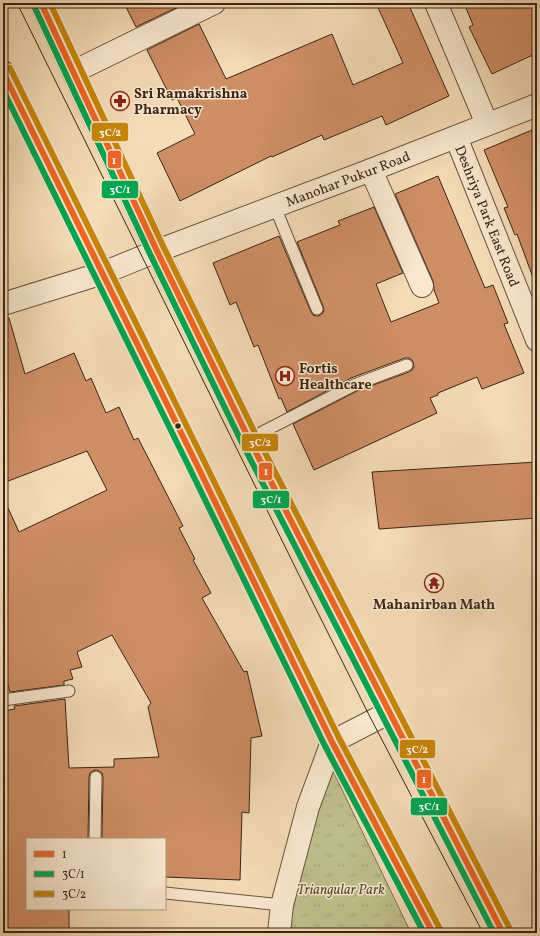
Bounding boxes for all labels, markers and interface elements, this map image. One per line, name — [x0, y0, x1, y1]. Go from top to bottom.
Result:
place label: Sri Ramakrishna Pharmacy — [134, 85, 248, 120]
pharmacy icon: Sri Ramakrishna Pharmacy — [109, 90, 131, 112]
line badge: 3C/2 — [91, 122, 129, 142]
text: 3C/2 — [99, 126, 121, 141]
street label: Deshriya Park East Road — [449, 143, 523, 290]
street label: Manohar Pukur Road — [283, 148, 413, 212]
line badge: 1 — [107, 150, 122, 169]
text: 1 — [112, 154, 116, 169]
line badge: 3C/1 — [101, 180, 139, 199]
text: 3C/1 — [110, 183, 130, 198]
place label: Fortis Healthcare — [299, 360, 372, 395]
hospital icon: Fortis Healthcare — [274, 365, 296, 387]
unlabelled marker — [173, 421, 183, 431]
line badge: 3C/2 — [241, 433, 279, 452]
text: 3C/2 — [249, 436, 271, 451]
line badge: 1 — [258, 462, 273, 481]
text: 1 — [264, 465, 268, 480]
line badge: 3C/1 — [252, 490, 290, 509]
text: 3C/1 — [261, 493, 281, 508]
temple icon: Mahanirban Math — [423, 572, 445, 594]
place label: Mahanirban Math — [373, 596, 495, 615]
line badge: 3C/2 — [399, 739, 436, 759]
text: 3C/2 — [406, 743, 428, 758]
line badge: 1 — [416, 769, 432, 789]
text: 1 — [422, 773, 426, 788]
line badge: 3C/1 — [410, 797, 448, 816]
text: 3C/1 — [419, 800, 439, 815]
legend — [26, 838, 166, 910]
text: 1 — [62, 847, 67, 863]
text: 3C/1 — [62, 867, 85, 883]
park label: Triangular Park — [297, 881, 385, 900]
text: 3C/2 — [62, 887, 86, 903]

